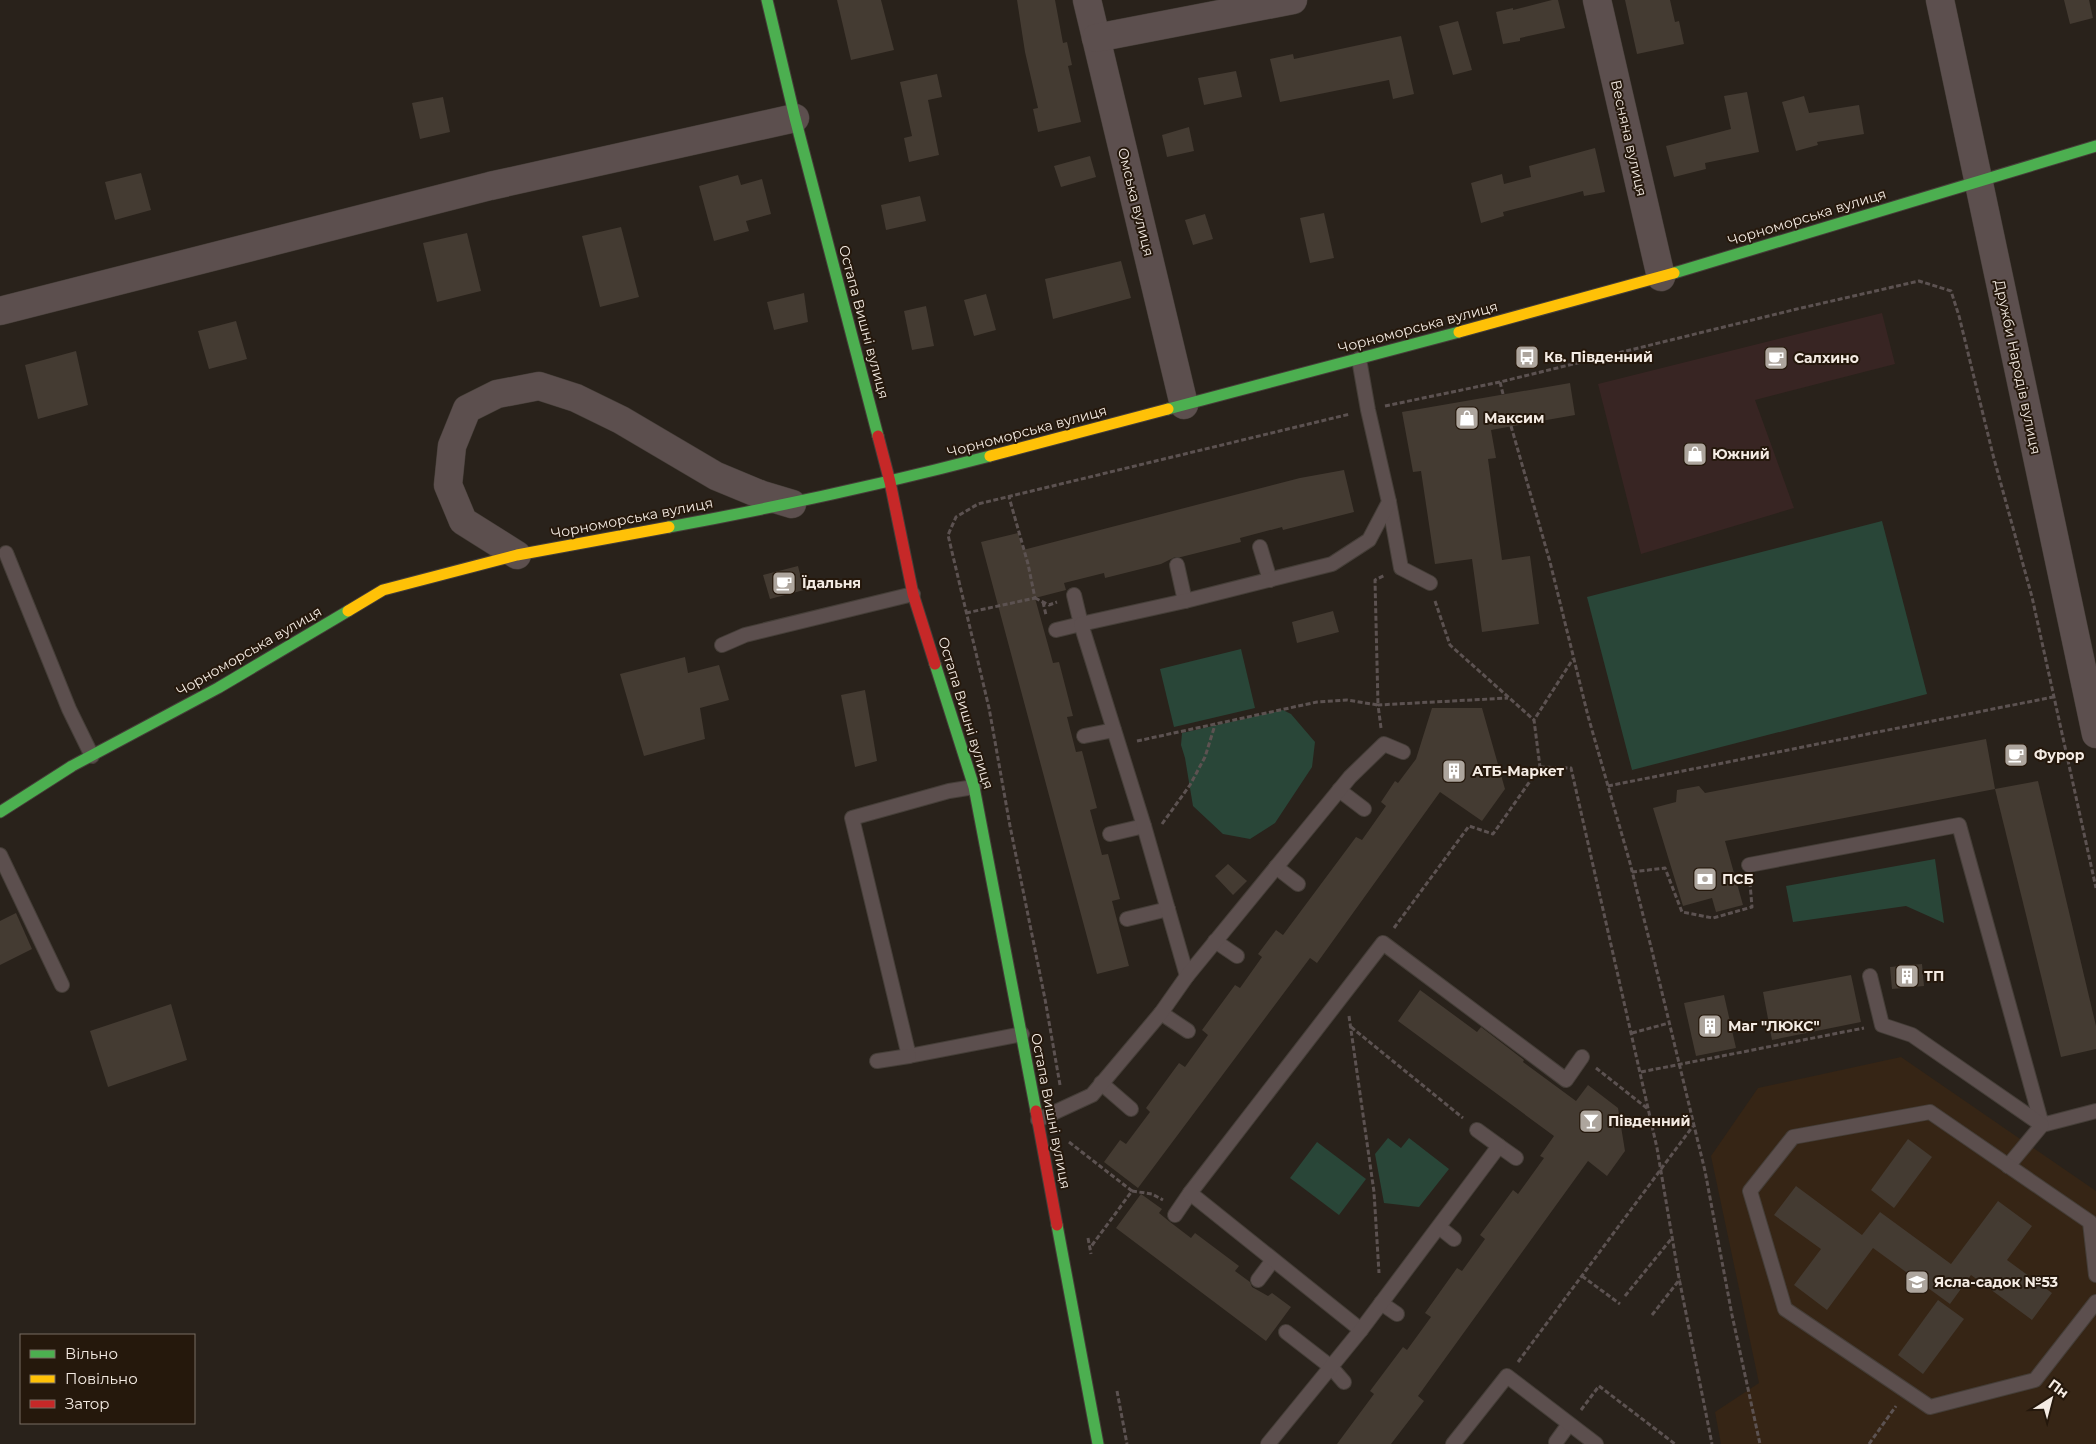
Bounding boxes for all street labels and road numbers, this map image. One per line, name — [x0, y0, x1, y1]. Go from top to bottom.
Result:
street label: Весняна вулиця — [1607, 78, 1651, 198]
street label: Омська вулиця — [1114, 146, 1158, 258]
street label: Чорноморська вулиця — [1726, 184, 1888, 250]
street label: Остапа Вишні вулиця — [835, 243, 893, 401]
street label: Дружби Народів вулиця — [1991, 278, 2045, 456]
street label: Чорноморська вулиця — [1336, 297, 1500, 357]
street label: Чорноморська вулиця — [945, 401, 1109, 461]
street label: Чорноморська вулиця — [550, 493, 714, 543]
street label: Чорноморська вулиця — [173, 602, 325, 700]
street label: Остапа Вишні вулиця — [934, 635, 998, 791]
street label: Остапа Вишні вулиця — [1027, 1032, 1075, 1190]

